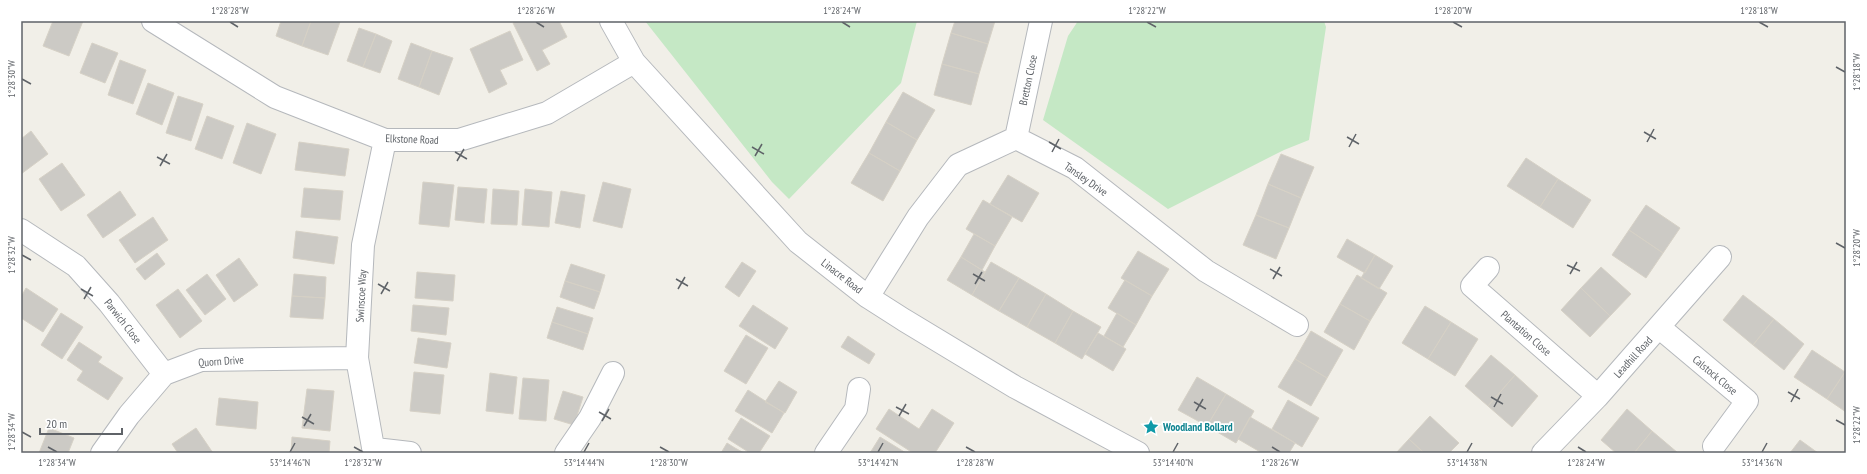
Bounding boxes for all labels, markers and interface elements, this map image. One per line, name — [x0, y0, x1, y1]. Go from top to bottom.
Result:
text: 1°28'28"W — [211, 4, 249, 17]
text: 1°28'26"W — [517, 4, 555, 17]
text: 1°28'24"W — [823, 4, 861, 17]
text: 1°28'22"W — [1128, 4, 1166, 17]
text: 1°28'20"W — [1434, 4, 1472, 17]
text: 1°28'18"W — [1740, 4, 1778, 17]
street label: Bretton Close — [1016, 53, 1040, 107]
text: 1°28'18"W — [1850, 53, 1863, 91]
text: 1°28'30"W — [5, 60, 18, 98]
street label: Elkstone Road — [385, 131, 439, 147]
street label: Tansley Drive — [1062, 159, 1111, 199]
text: 1°28'20"W — [1850, 229, 1863, 267]
text: 1°28'32"W — [5, 236, 18, 274]
street label: Linacre Road — [818, 255, 866, 297]
street label: Swinscoe Way — [353, 268, 369, 323]
street label: Parwich Close — [101, 296, 145, 346]
street label: Plantation Close — [1498, 307, 1554, 359]
street label: Leadhill Road — [1611, 333, 1655, 381]
street label: Quorn Drive — [198, 352, 245, 370]
street label: Calstock Close — [1690, 352, 1741, 398]
text: 1°28'22"W — [1850, 406, 1863, 444]
scale bar — [40, 410, 122, 436]
text: 1°28'34"W — [5, 413, 18, 451]
text: 20 m — [46, 416, 67, 431]
place icon: Woodland Bollard — [1142, 418, 1160, 436]
place label: Woodland Bollard — [1162, 420, 1233, 434]
text: 1°28'34"W — [38, 456, 76, 469]
text: 53°14'46"N — [270, 456, 310, 469]
text: 1°28'32"W — [344, 456, 382, 469]
text: 53°14'44"N — [564, 456, 604, 469]
text: 1°28'30"W — [650, 456, 688, 469]
text: 53°14'42"N — [858, 456, 898, 469]
text: 1°28'28"W — [956, 456, 994, 469]
text: 53°14'40"N — [1153, 456, 1193, 469]
text: 1°28'26"W — [1261, 456, 1299, 469]
text: 53°14'38"N — [1447, 456, 1487, 469]
text: 1°28'24"W — [1567, 456, 1605, 469]
text: 53°14'36"N — [1742, 456, 1782, 469]

